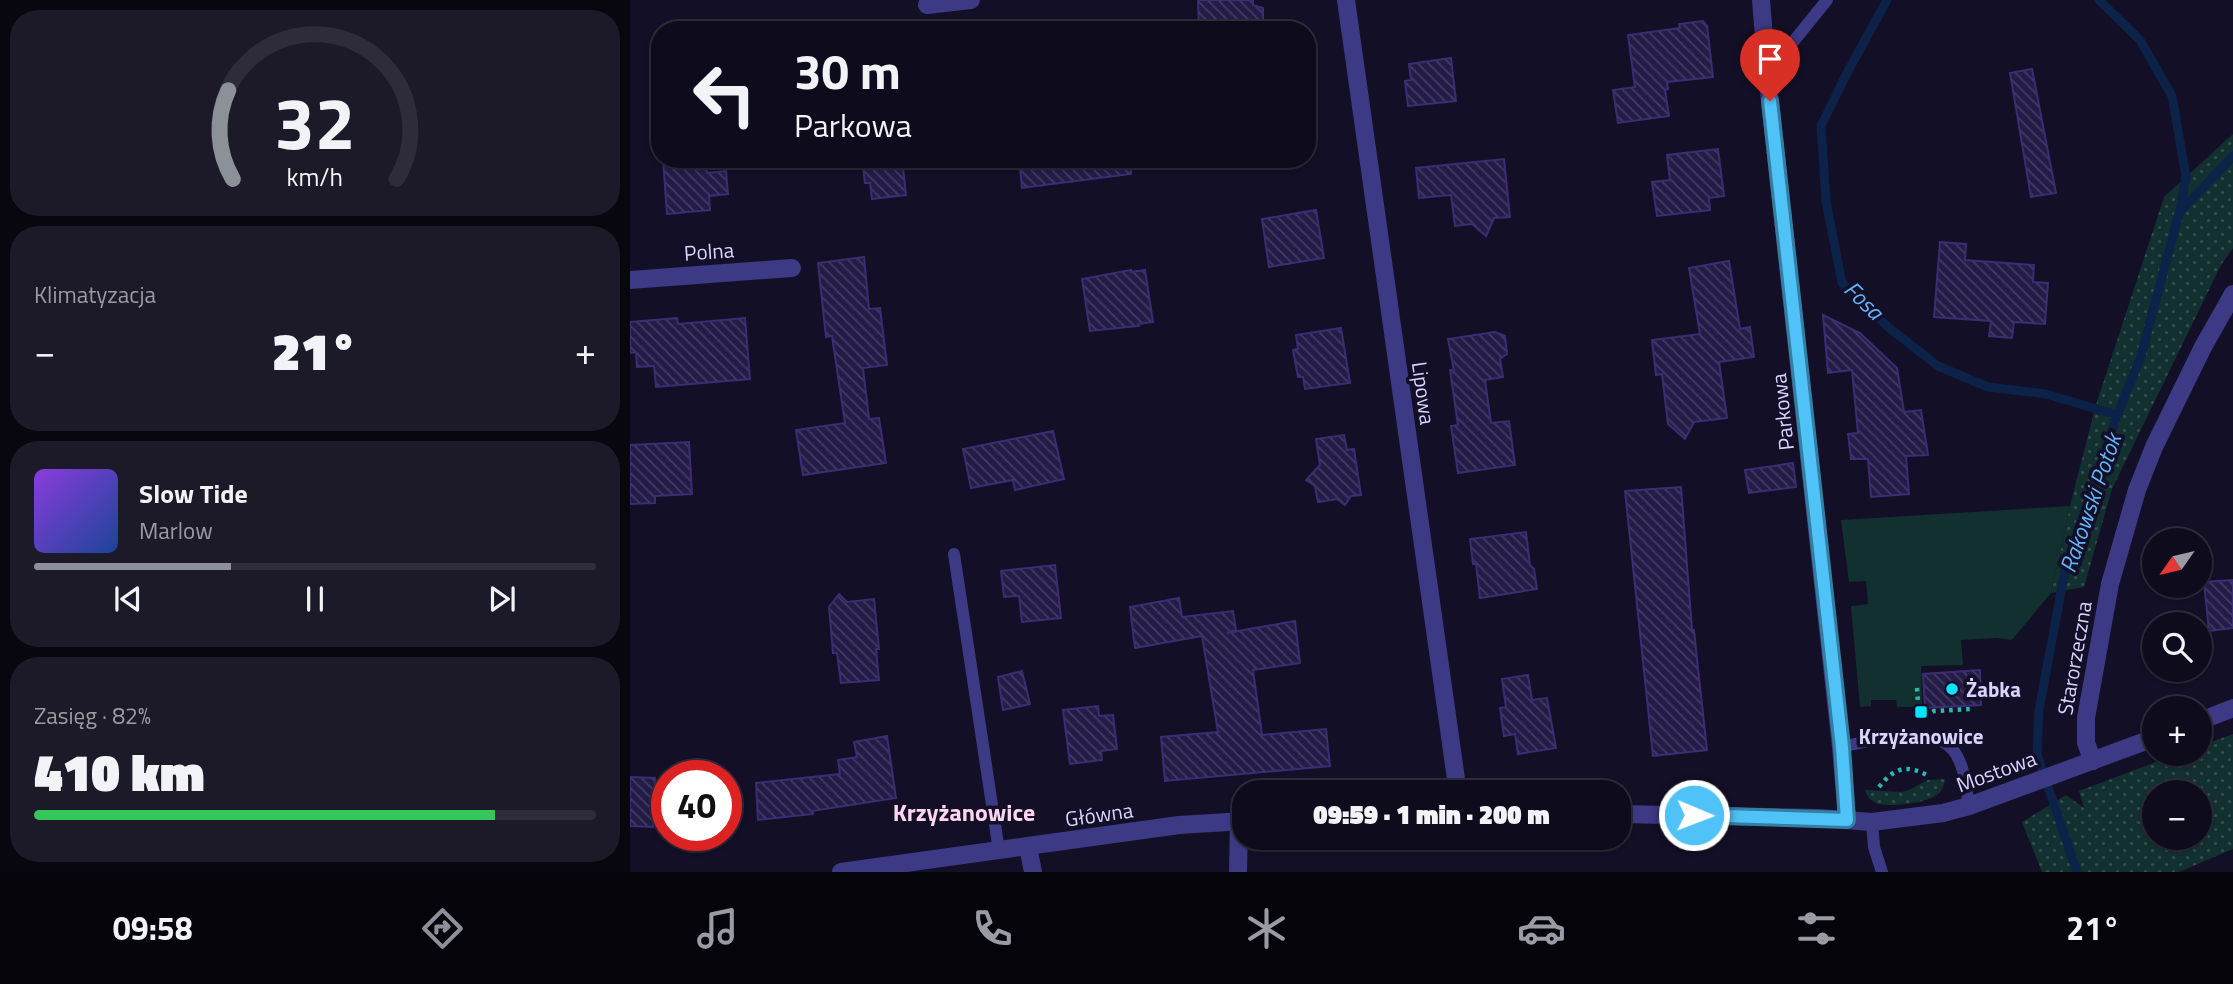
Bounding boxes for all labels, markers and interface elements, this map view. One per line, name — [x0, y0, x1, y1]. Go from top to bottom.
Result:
pin — [1740, 29, 1800, 101]
text: 30 m — [794, 33, 901, 108]
icon: arrive — [1751, 40, 1789, 78]
icon: left — [679, 49, 770, 140]
text: 32 — [274, 67, 356, 177]
text: Parkowa — [794, 101, 912, 149]
text: km/h — [287, 158, 343, 196]
street label: Polna — [683, 233, 736, 269]
water label: Fosa — [1836, 272, 1893, 329]
text: Klimatyzacja — [34, 277, 156, 312]
text: 21° — [272, 311, 358, 390]
text: − — [34, 322, 55, 380]
text: + — [575, 322, 596, 380]
street label: Lipowa — [1404, 360, 1444, 427]
street label: Parkowa — [1762, 371, 1802, 452]
water label: Rakowski Potok — [2050, 426, 2131, 577]
text: Slow Tide — [139, 474, 248, 513]
text: Marlow — [139, 513, 213, 548]
north arrow — [2142, 528, 2212, 598]
map controls — [2142, 528, 2212, 850]
icon: previous — [109, 580, 147, 618]
icon: pause — [296, 580, 334, 618]
icon: next — [483, 580, 521, 618]
street label: Starorzeczna — [2048, 598, 2100, 717]
button: search — [2142, 612, 2212, 682]
place label: Żabka — [1966, 673, 2021, 705]
marker: Żabka — [1944, 681, 1960, 697]
button: + — [2142, 696, 2212, 766]
text: Zasięg · 82% — [34, 698, 151, 733]
marker: Krzyżanowice — [1913, 704, 1929, 720]
place label: Krzyżanowice — [1859, 720, 1983, 752]
text: 410 km — [34, 732, 205, 811]
street label: Mostowa — [1951, 742, 2041, 800]
speed limit sign: 40 — [651, 760, 742, 851]
position arrow — [1657, 778, 1731, 852]
button: − — [2142, 780, 2212, 850]
street label: Główna — [1063, 793, 1135, 835]
district label: Krzyżanowice — [893, 794, 1035, 830]
text: 09:59 · 1 min · 200 m — [1313, 795, 1550, 834]
text: 09:58 — [113, 904, 193, 952]
icon: directions — [418, 904, 467, 953]
icon: music — [693, 904, 742, 953]
icon: phone — [968, 904, 1017, 953]
icon: climate — [1242, 904, 1291, 953]
icon: car — [1517, 904, 1566, 953]
icon: filters — [1792, 904, 1841, 953]
text: 21° — [2066, 904, 2120, 952]

